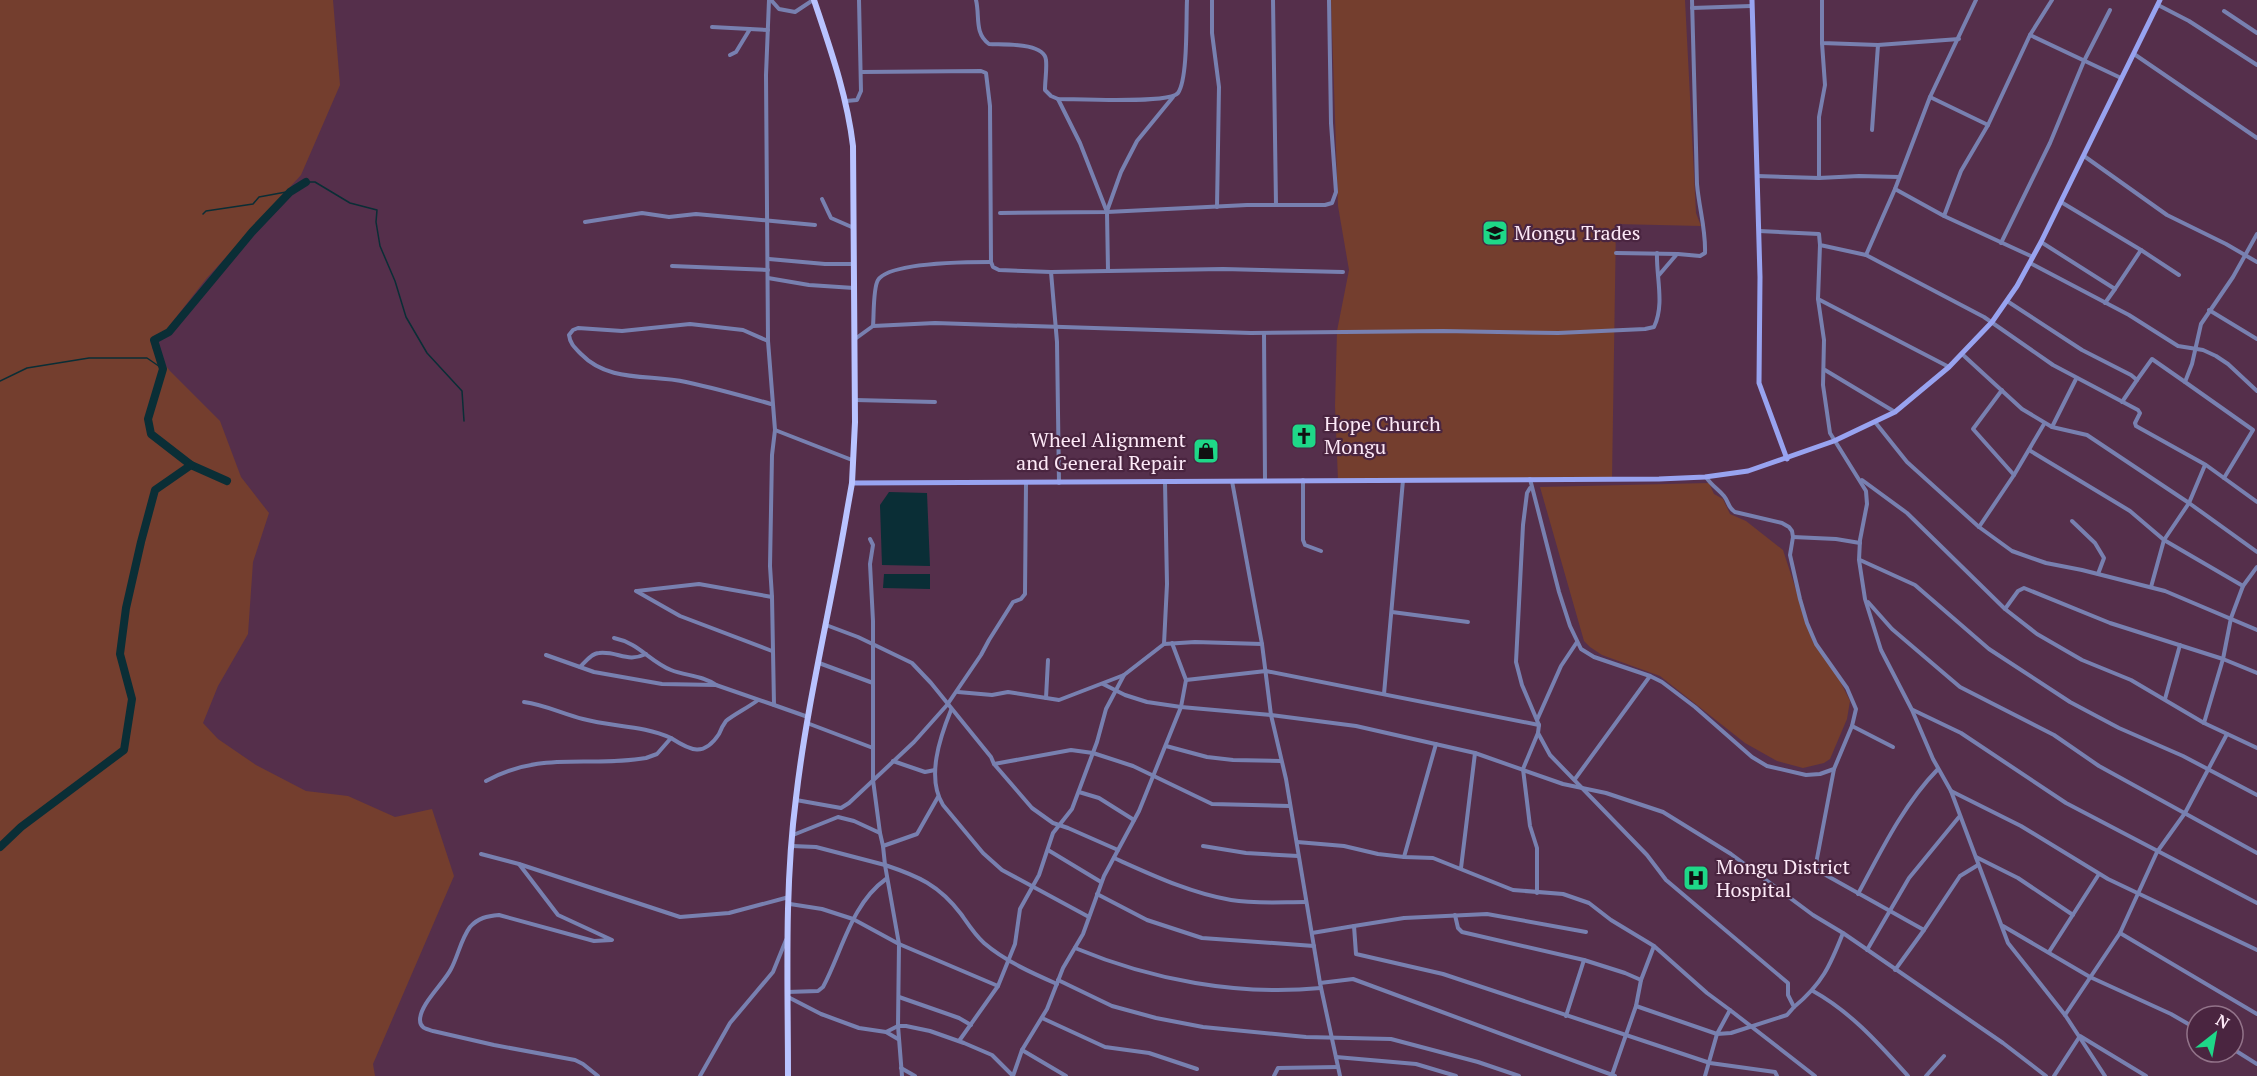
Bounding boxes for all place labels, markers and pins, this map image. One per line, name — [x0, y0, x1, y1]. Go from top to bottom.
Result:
school or university icon: Mongu Trades — [1480, 218, 1510, 248]
place label: Mongu Trades — [1514, 219, 1641, 246]
place label: Hope Church Mongu — [1324, 410, 1441, 460]
church icon: Hope Church Mongu — [1289, 421, 1319, 451]
place label: Wheel Alignment and General Repair — [1016, 426, 1187, 476]
shop icon: Wheel Alignment and General Repair — [1191, 436, 1221, 466]
place label: Mongu District Hospital — [1716, 853, 1850, 903]
hospital icon: Mongu District Hospital — [1681, 863, 1711, 893]

